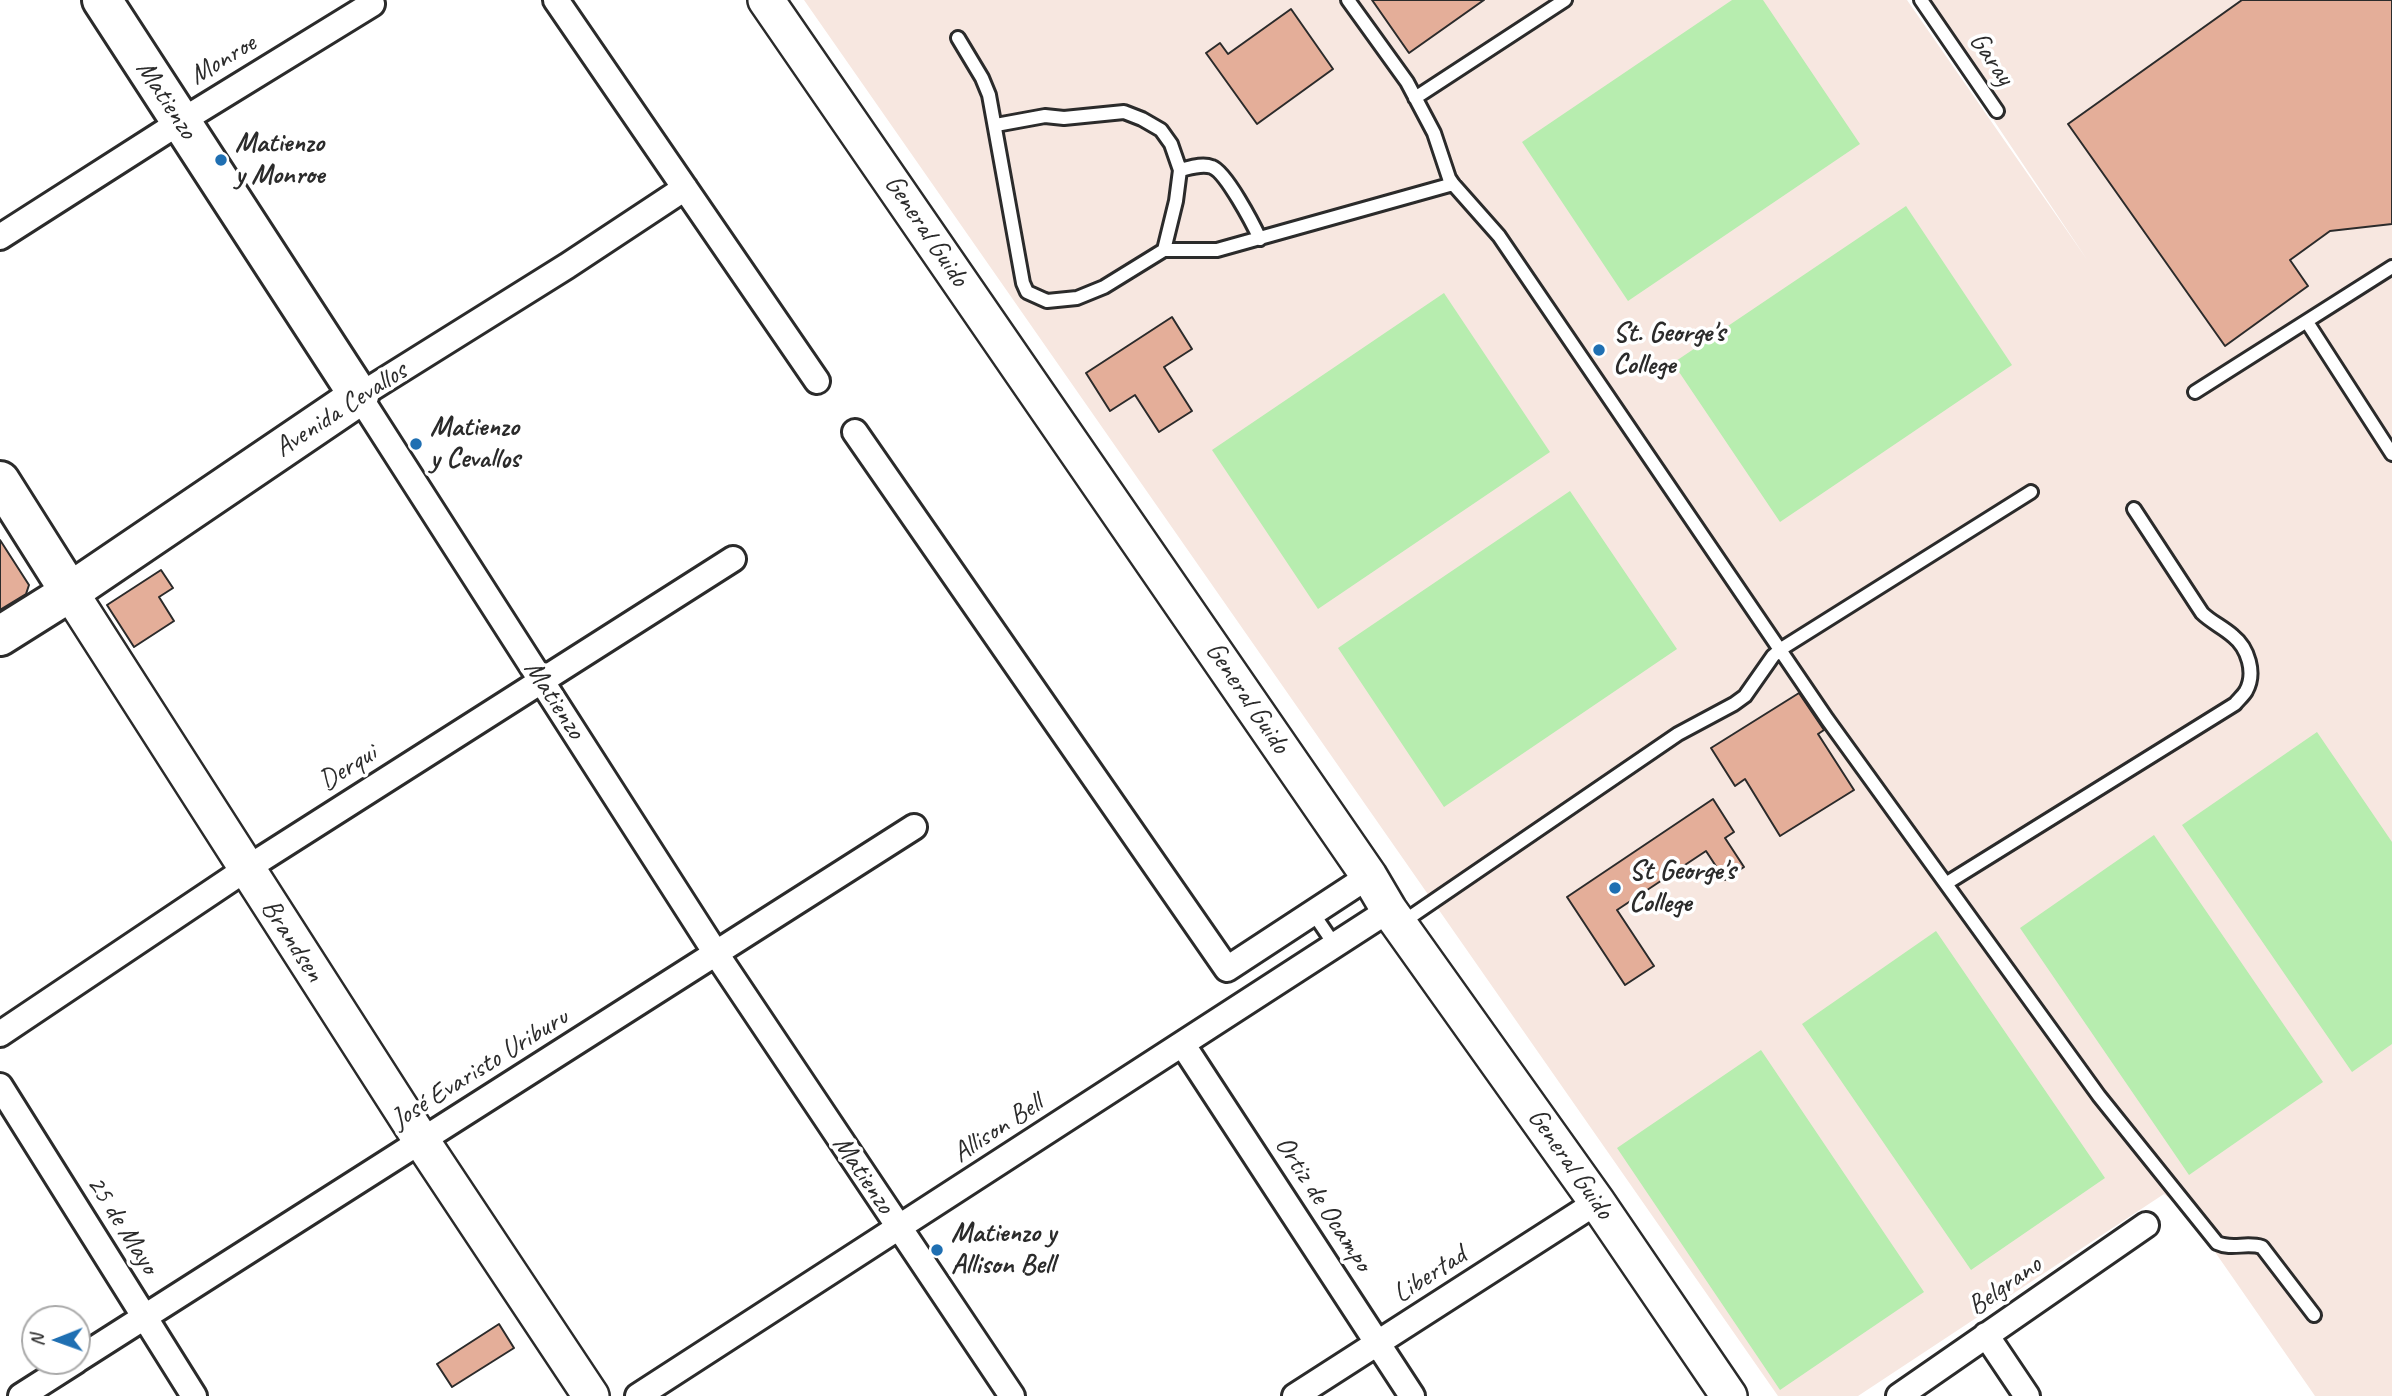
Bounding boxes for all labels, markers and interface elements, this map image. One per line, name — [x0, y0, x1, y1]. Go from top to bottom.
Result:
street label: Garay — [1961, 26, 2021, 92]
street label: Monroe — [184, 27, 262, 93]
street label: Matienzo — [128, 54, 204, 146]
place label: Matienzo y Monroe — [235, 127, 324, 193]
marker: Matienzo y Monroe — [213, 152, 229, 168]
street label: General Guido — [876, 169, 976, 293]
place label: St. George's College — [1613, 317, 1725, 383]
marker: St. George's College — [1591, 342, 1607, 358]
street label: Avenida Cevallos — [268, 355, 414, 465]
place label: Matienzo y Cevallos — [430, 411, 520, 477]
marker: Matienzo y Cevallos — [408, 436, 424, 452]
street label: General Guido — [1197, 636, 1297, 760]
street label: Matienzo — [516, 654, 592, 746]
street label: Derqui — [313, 737, 383, 799]
place label: St George's College — [1629, 855, 1735, 921]
marker: St George's College — [1607, 880, 1623, 896]
street label: Brandsen — [253, 893, 331, 989]
street label: José Evaristo Uriburu — [385, 1001, 575, 1137]
street label: Allison Bell — [947, 1087, 1049, 1171]
street label: General Guido — [1520, 1102, 1620, 1226]
street label: Matienzo — [825, 1129, 901, 1221]
street label: Ortiz de Ocampo — [1267, 1130, 1379, 1278]
street label: 25 de Mayo — [79, 1169, 165, 1281]
place label: Matienzo y Allison Bell — [951, 1217, 1056, 1283]
street label: Libertad — [1387, 1239, 1473, 1311]
marker: Matienzo y Allison Bell — [929, 1242, 945, 1258]
street label: Belgrano — [1962, 1249, 2048, 1323]
north arrow — [21, 1305, 91, 1375]
text: N — [25, 1334, 49, 1346]

